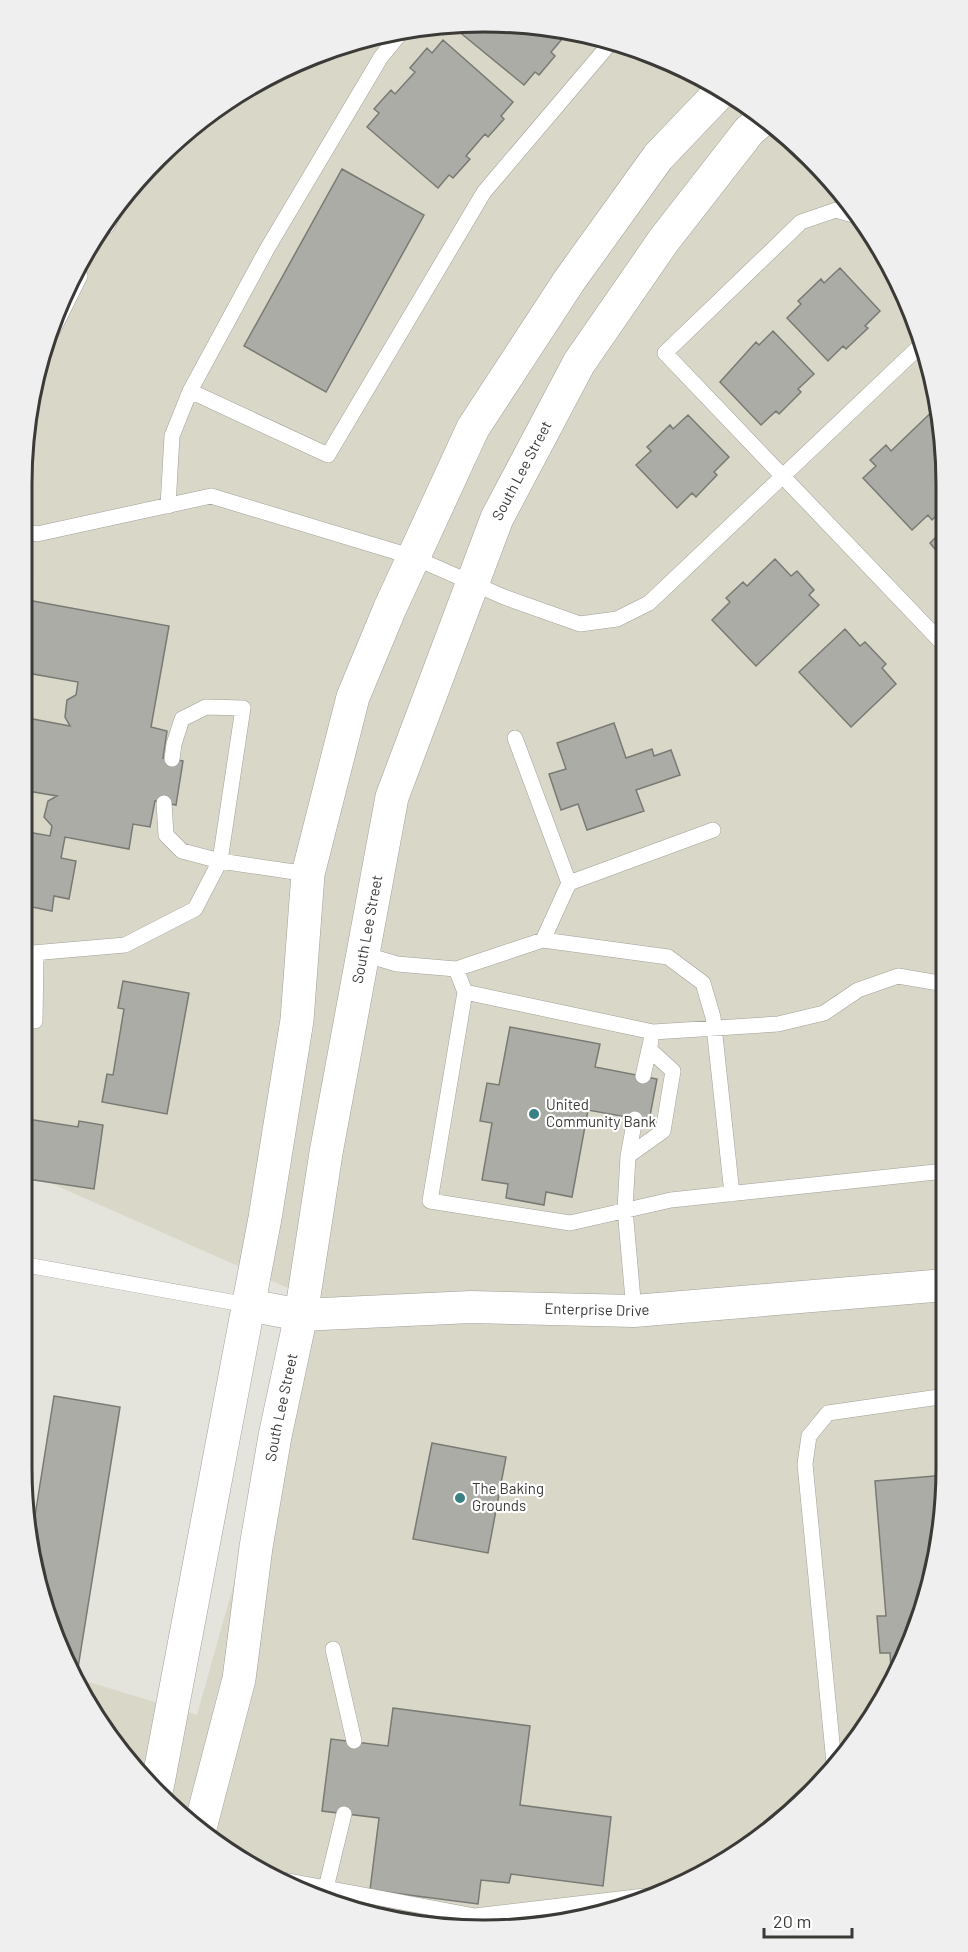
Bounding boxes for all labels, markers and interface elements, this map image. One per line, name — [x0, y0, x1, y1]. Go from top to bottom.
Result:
street label: South Lee Street — [487, 417, 555, 523]
street label: South Lee Street — [348, 873, 385, 985]
place label: United Community Bank — [546, 1095, 656, 1130]
marker: United Community Bank — [527, 1107, 541, 1121]
street label: Enterprise Drive — [544, 1299, 650, 1319]
street label: South Lee Street — [261, 1351, 301, 1463]
place label: The Baking Grounds — [472, 1479, 544, 1514]
marker: The Baking Grounds — [453, 1491, 467, 1505]
scale bar — [764, 1901, 852, 1939]
text: 20 m — [773, 1910, 811, 1932]

